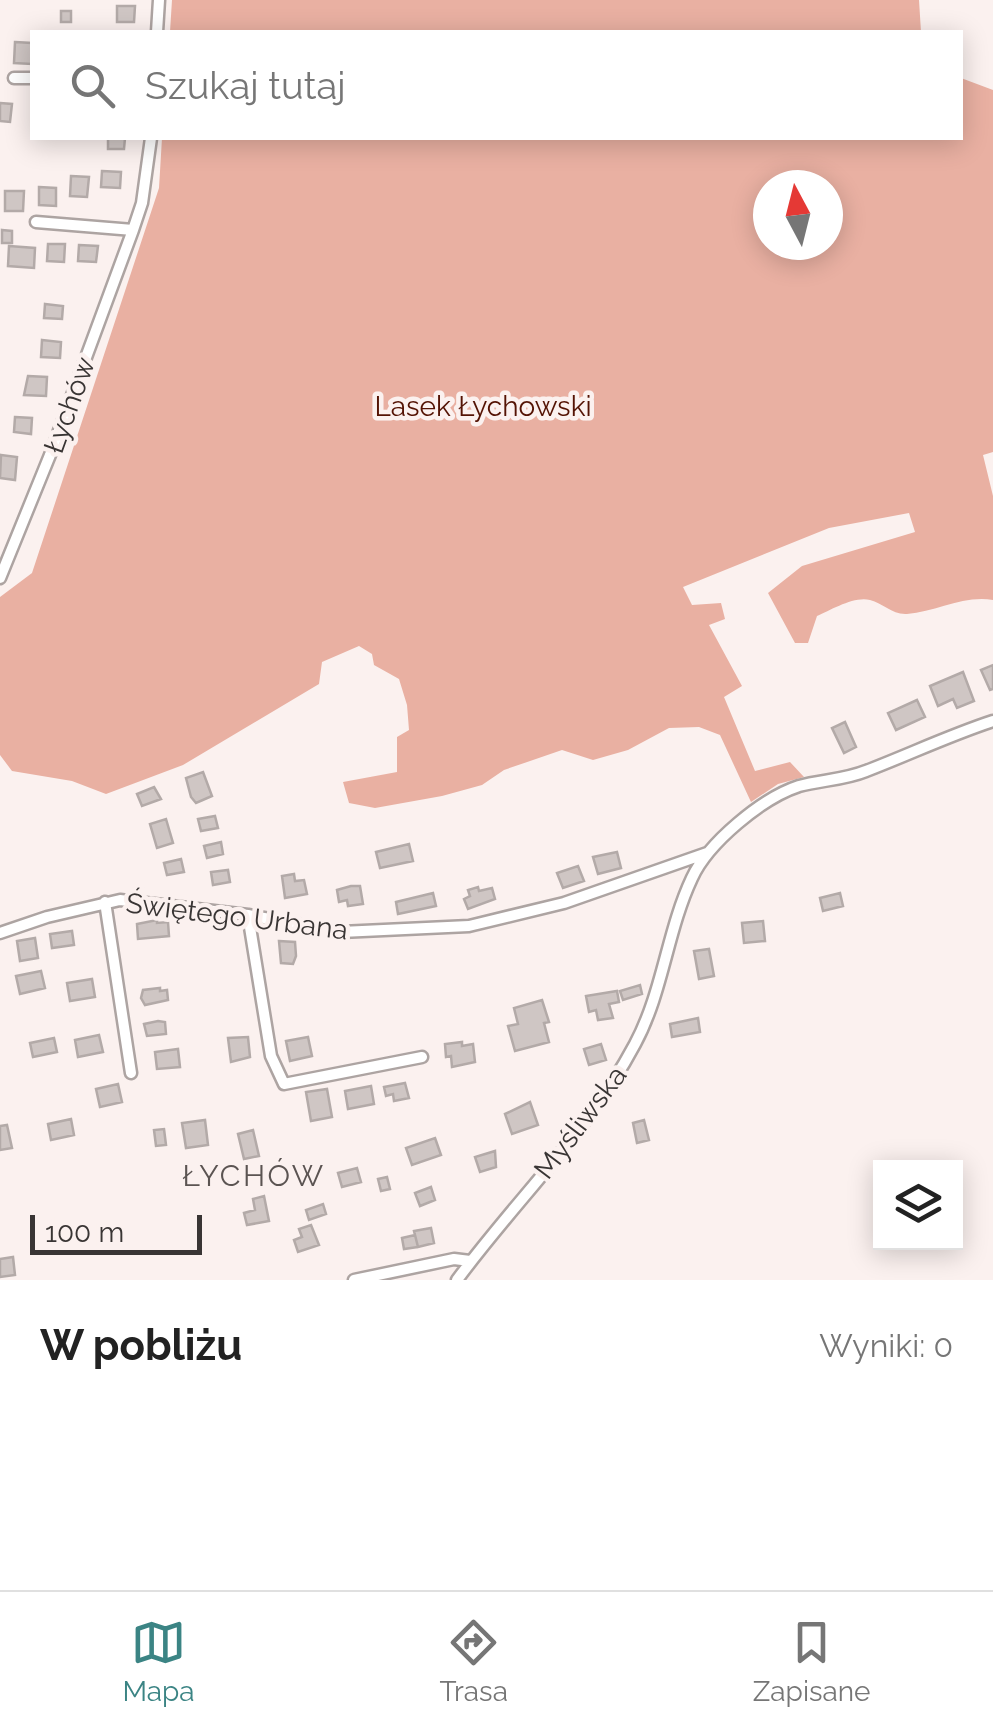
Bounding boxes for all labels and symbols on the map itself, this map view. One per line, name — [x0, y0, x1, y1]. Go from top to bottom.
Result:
north arrow — [753, 170, 843, 260]
street label: Łychów — [37, 353, 102, 458]
park label: Lasek Łychowski — [374, 390, 592, 423]
street label: Świętego Urbana — [124, 886, 350, 946]
street label: Myśliwska — [527, 1059, 633, 1185]
district label: ŁYCHÓW — [182, 1158, 326, 1193]
scale bar — [30, 1210, 202, 1254]

